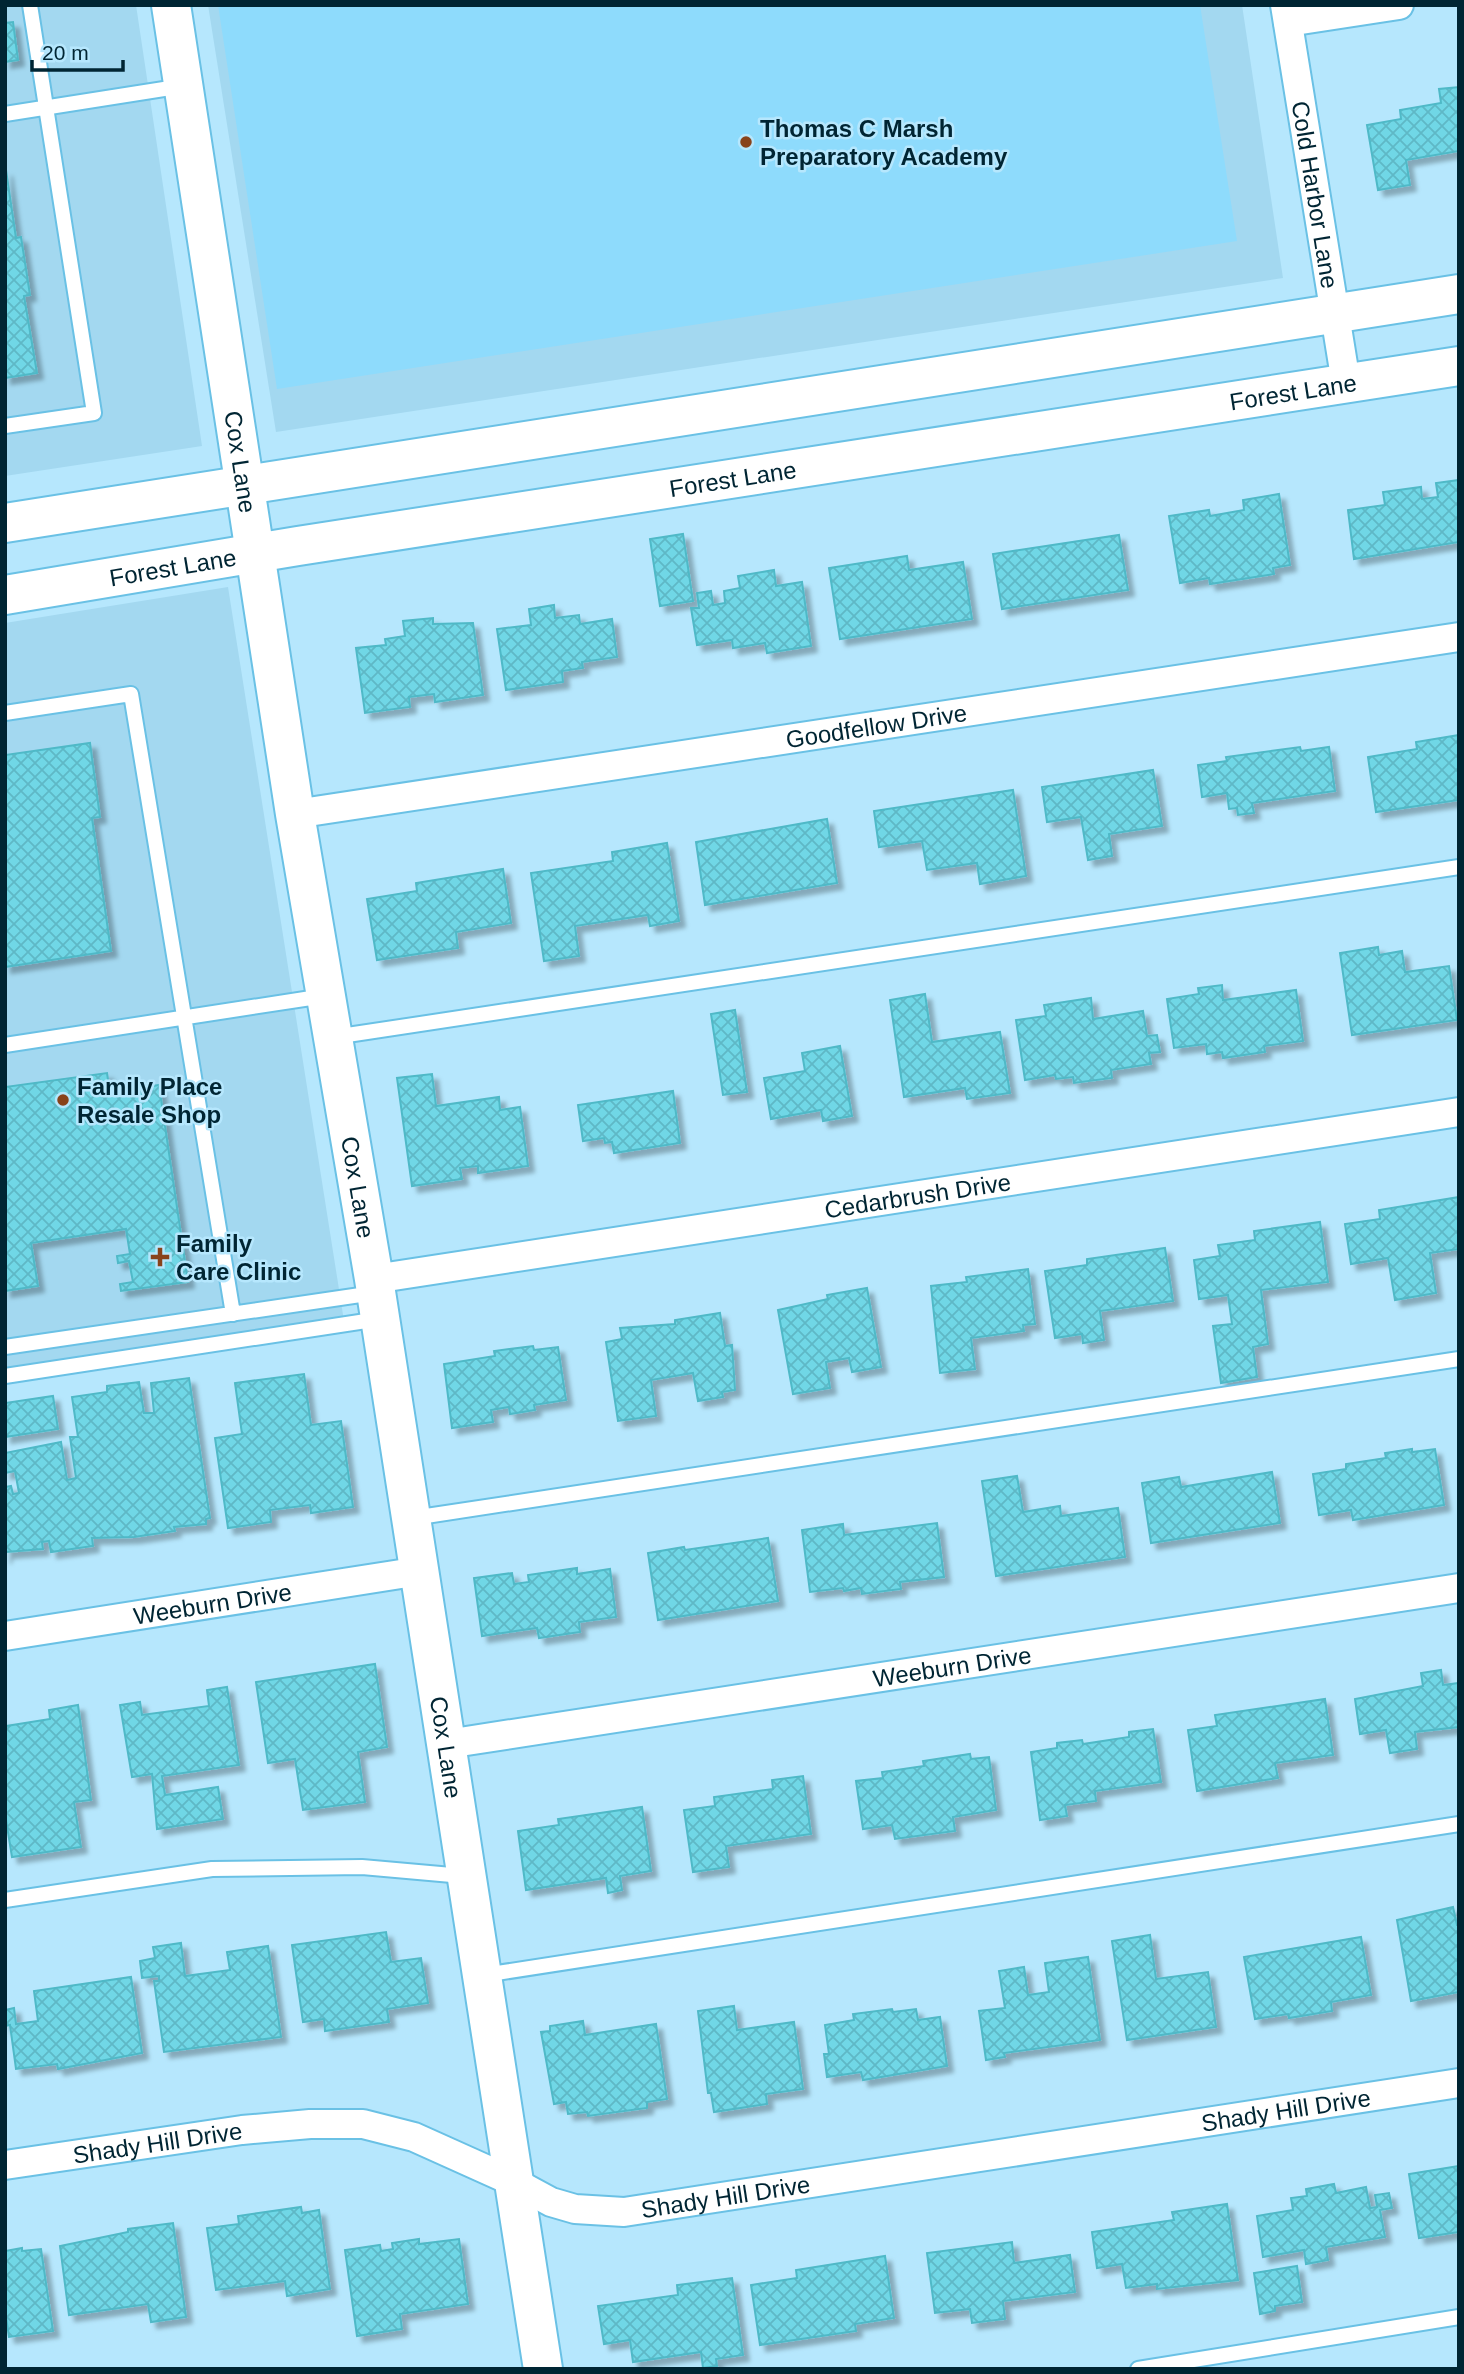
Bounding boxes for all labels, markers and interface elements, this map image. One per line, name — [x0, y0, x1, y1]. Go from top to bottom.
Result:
scale bar — [32, 28, 122, 72]
text: 20 m — [42, 41, 89, 64]
street label: Cold Harbor Lane — [1287, 99, 1344, 290]
place label: Thomas C Marsh Preparatory Academy — [760, 115, 1008, 170]
marker: Thomas C Marsh Preparatory Academy — [738, 134, 754, 150]
street label: Forest Lane — [1228, 369, 1358, 415]
street label: Cox Lane — [220, 409, 262, 515]
street label: Forest Lane — [667, 455, 798, 502]
street label: Forest Lane — [107, 543, 238, 591]
street label: Goodfellow Drive — [784, 699, 969, 753]
place label: Family Place Resale Shop — [77, 1073, 222, 1128]
marker: Family Place Resale Shop — [55, 1092, 71, 1108]
street label: Cox Lane — [336, 1134, 380, 1240]
street label: Cedarbrush Drive — [823, 1168, 1013, 1223]
place label: Family Care Clinic — [176, 1230, 301, 1285]
marker: Family Care Clinic — [150, 1247, 170, 1267]
street label: Weeburn Drive — [131, 1578, 293, 1629]
street label: Weeburn Drive — [871, 1641, 1033, 1692]
street label: Cox Lane — [425, 1694, 468, 1800]
street label: Shady Hill Drive — [1199, 2083, 1372, 2136]
street label: Shady Hill Drive — [71, 2117, 244, 2168]
street label: Shady Hill Drive — [639, 2170, 812, 2223]

